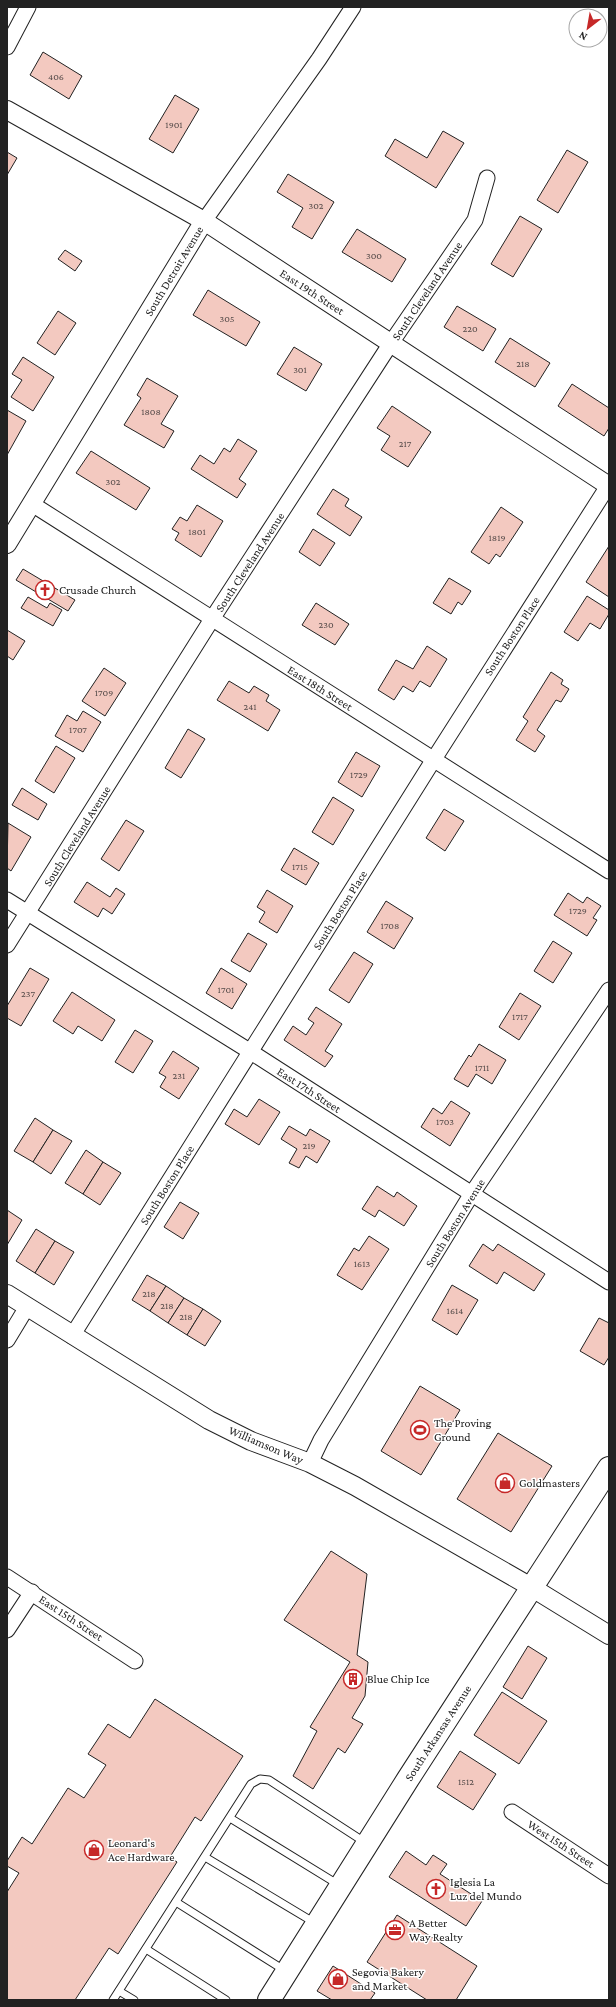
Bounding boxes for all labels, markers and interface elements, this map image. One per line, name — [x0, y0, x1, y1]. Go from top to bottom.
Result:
north arrow — [568, 8, 608, 48]
text: N — [576, 29, 589, 44]
house number: 406 — [48, 71, 64, 82]
house number: 1901 — [165, 119, 183, 130]
house number: 302 — [308, 200, 324, 211]
street label: South Detroit Avenue — [142, 223, 206, 319]
street label: South Cleveland Avenue — [389, 239, 465, 343]
house number: 300 — [366, 250, 382, 261]
street label: East 19th Street — [277, 266, 348, 319]
house number: 305 — [219, 313, 235, 324]
house number: 220 — [462, 323, 478, 334]
house number: 218 — [516, 358, 530, 369]
house number: 301 — [293, 364, 307, 375]
house number: 1808 — [141, 406, 161, 417]
house number: 217 — [399, 438, 412, 449]
house number: 302 — [105, 476, 121, 487]
street label: South Cleveland Avenue — [213, 510, 287, 614]
house number: 1801 — [188, 526, 206, 537]
house number: 1819 — [488, 532, 506, 543]
church icon: Crusade Church — [34, 579, 56, 601]
place label: Crusade Church — [59, 583, 137, 597]
street label: South Boston Place — [481, 594, 543, 678]
house number: 230 — [318, 619, 334, 630]
street label: East 18th Street — [285, 662, 356, 714]
house number: 1709 — [95, 687, 113, 698]
house number: 241 — [243, 701, 257, 712]
house number: 1707 — [69, 724, 87, 735]
house number: 1729 — [350, 769, 368, 780]
street label: South Cleveland Avenue — [40, 783, 114, 889]
house number: 1715 — [292, 861, 308, 872]
street label: South Boston Place — [310, 868, 370, 952]
house number: 1729 — [569, 905, 587, 916]
house number: 1708 — [381, 920, 399, 931]
house number: 1701 — [218, 984, 234, 995]
house number: 237 — [21, 988, 35, 999]
house number: 1717 — [512, 1011, 528, 1022]
house number: 1711 — [475, 1062, 489, 1073]
street label: East 17th Street — [274, 1064, 344, 1116]
house number: 231 — [173, 1070, 185, 1081]
house number: 1703 — [436, 1116, 454, 1127]
house number: 219 — [302, 1140, 316, 1151]
street label: South Boston Place — [137, 1143, 197, 1227]
street label: South Boston Avenue — [422, 1176, 488, 1270]
house number: 1613 — [354, 1258, 370, 1269]
house number: 218 — [142, 1288, 156, 1299]
house number: 218 — [160, 1300, 174, 1311]
house number: 1614 — [447, 1305, 463, 1316]
house number: 218 — [179, 1311, 193, 1322]
place label: The Proving Ground — [434, 1416, 492, 1444]
sports icon: The Proving Ground — [409, 1419, 431, 1441]
street label: Williamson Way — [227, 1423, 306, 1467]
shop icon: Goldmasters — [494, 1472, 516, 1494]
place label: Goldmasters — [519, 1476, 580, 1490]
street label: East 15th Street — [36, 1592, 106, 1644]
building icon: Blue Chip Ice — [342, 1668, 364, 1690]
place label: Blue Chip Ice — [367, 1672, 430, 1686]
street label: South Arkansas Avenue — [402, 1682, 474, 1784]
house number: 1512 — [458, 1776, 474, 1787]
street label: West 15th Street — [525, 1817, 598, 1871]
place label: Leonard's Ace Hardware — [108, 1836, 175, 1864]
shop icon: Leonard's Ace Hardware — [83, 1839, 105, 1861]
place label: Iglesia La Luz del Mundo — [450, 1875, 522, 1903]
church icon: Iglesia La Luz del Mundo — [425, 1878, 447, 1900]
place label: A Better Way Realty — [409, 1916, 463, 1944]
office icon: A Better Way Realty — [384, 1919, 406, 1941]
place label: Segovia Bakery and Market — [352, 1965, 424, 1993]
shop icon: Segovia Bakery and Market — [327, 1968, 349, 1990]

